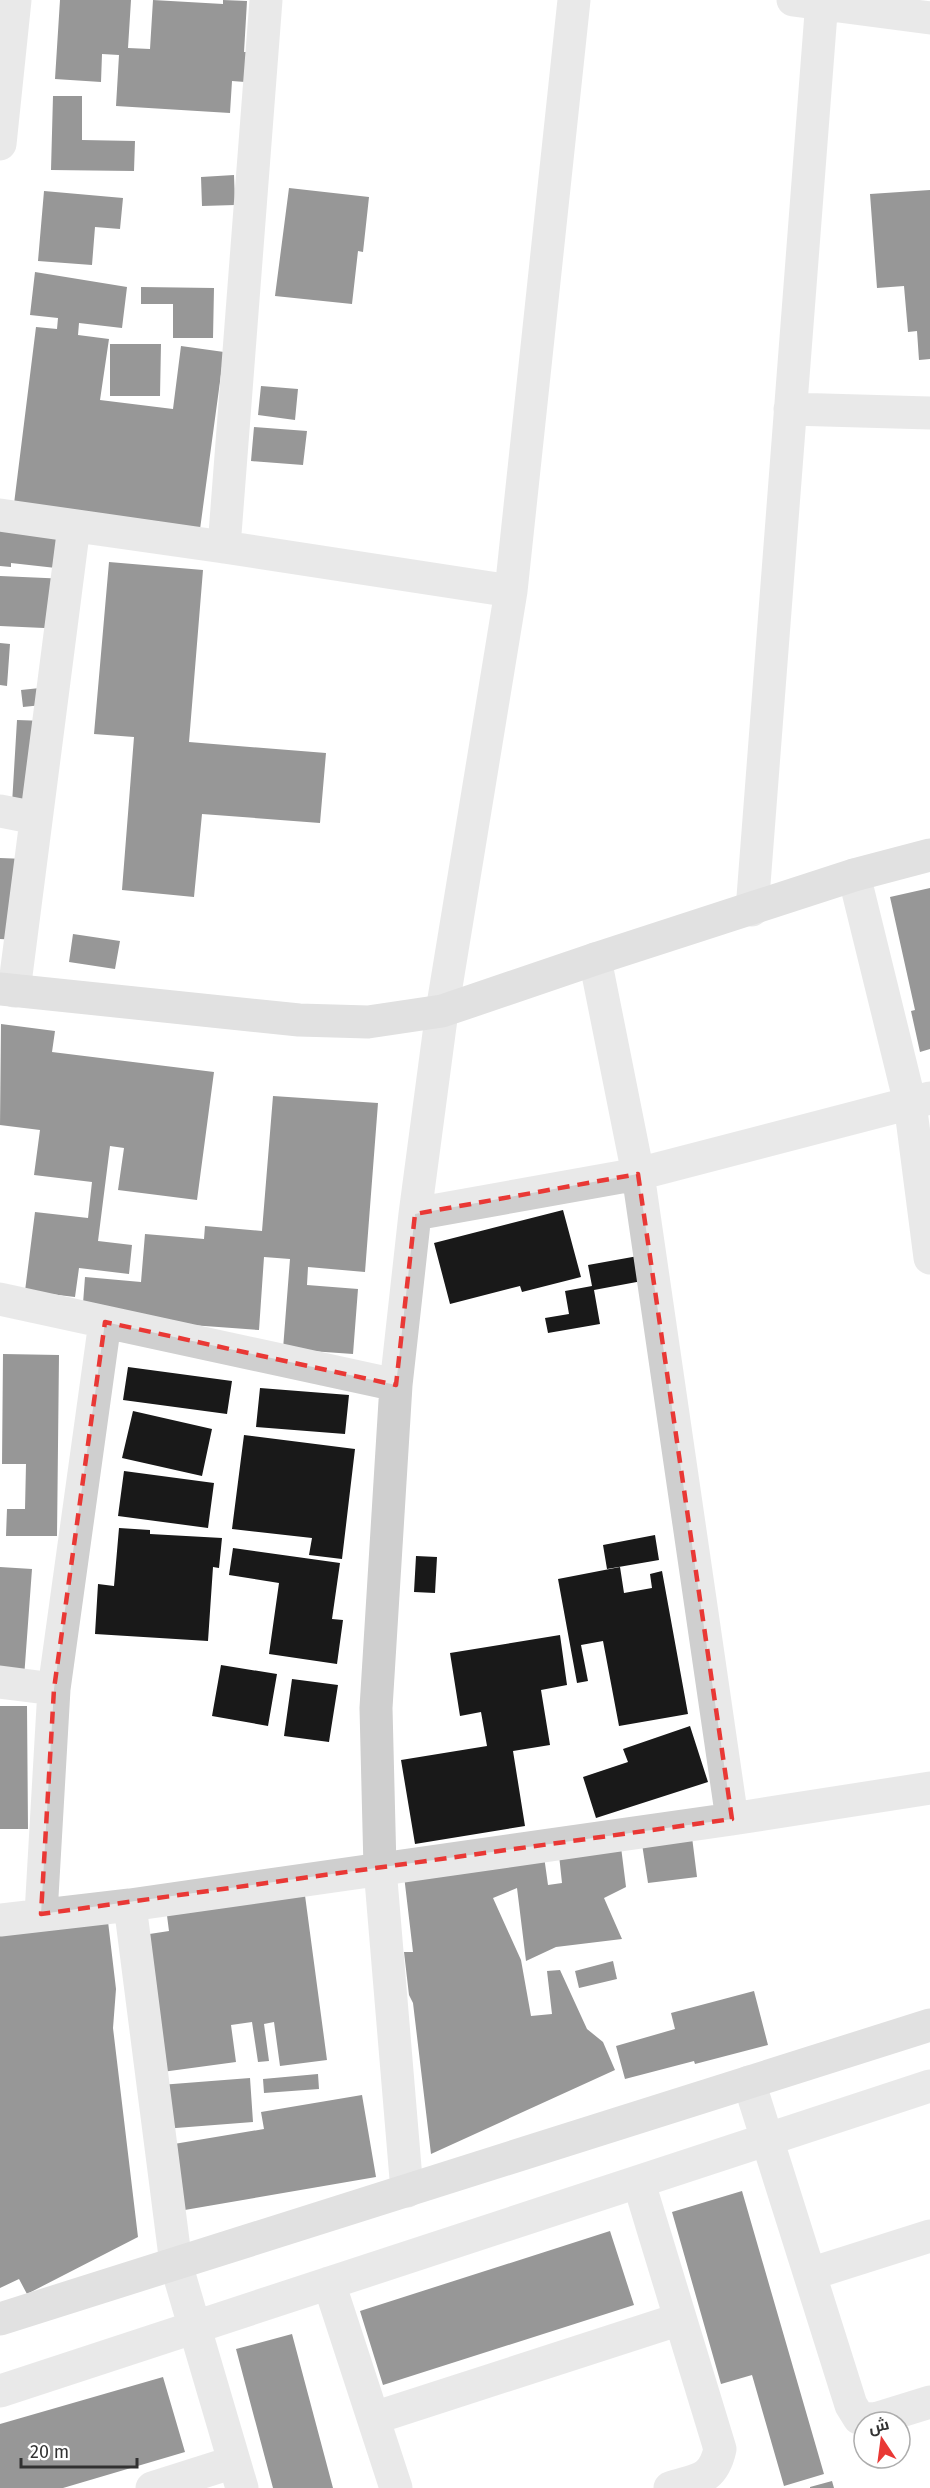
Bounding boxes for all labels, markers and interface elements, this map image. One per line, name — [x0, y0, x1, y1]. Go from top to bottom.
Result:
north arrow — [852, 2410, 912, 2470]
text: ش — [867, 2414, 891, 2437]
scale bar — [21, 2431, 136, 2469]
text: 20 m — [30, 2441, 69, 2463]

